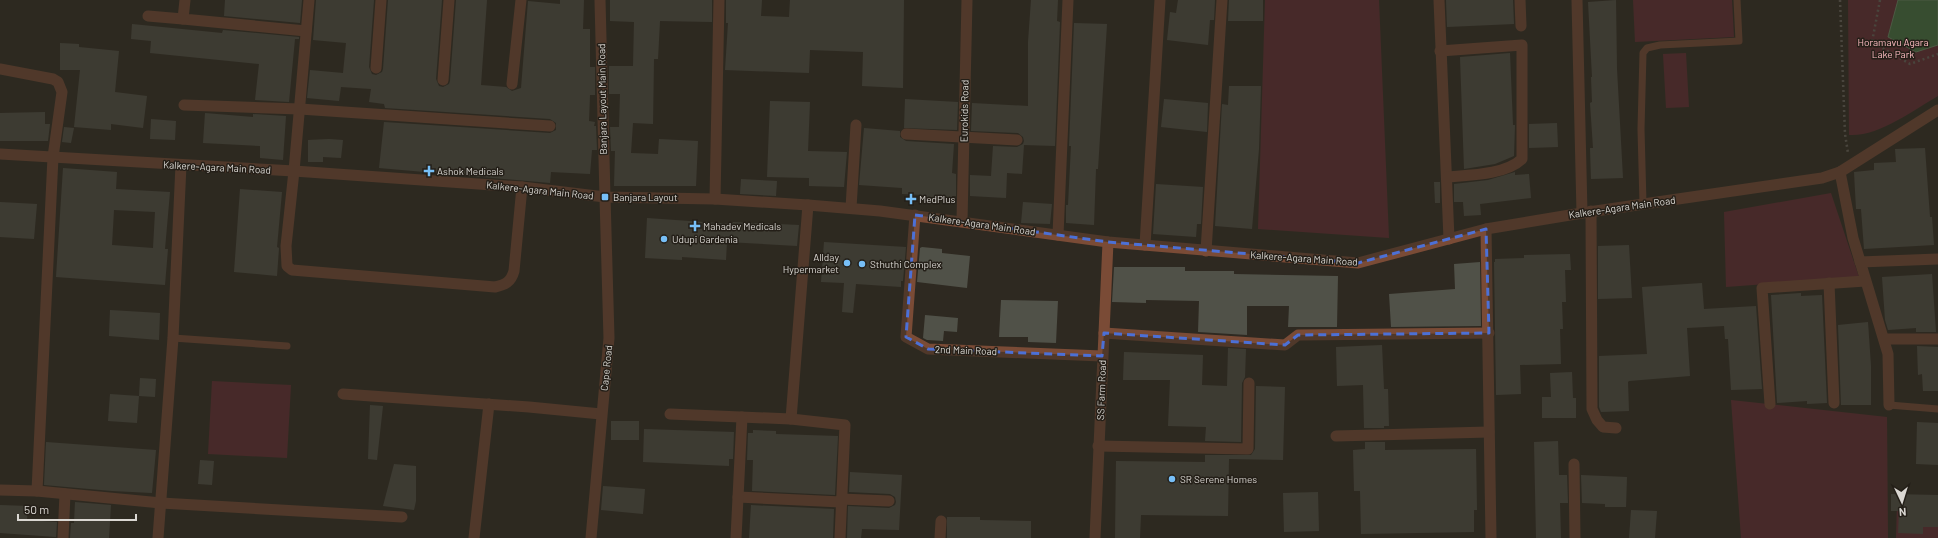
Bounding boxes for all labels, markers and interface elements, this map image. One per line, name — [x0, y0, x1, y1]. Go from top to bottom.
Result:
park label: Horamavu Agara Lake Park — [1857, 36, 1929, 60]
street label: Banjara Layout Main Road — [595, 43, 609, 155]
street label: Eurokids Road — [957, 80, 971, 142]
street label: Kalkere-Agara Main Road — [163, 158, 271, 176]
place label: Ashok Medicals — [437, 165, 504, 177]
marker: Ashok Medicals — [424, 166, 434, 176]
street label: Kalkere-Agara Main Road — [486, 178, 594, 202]
place label: Banjara Layout — [613, 191, 678, 203]
marker: Banjara Layout — [600, 192, 610, 202]
place label: MedPlus — [919, 193, 956, 205]
marker: MedPlus — [906, 194, 916, 204]
street label: Kalkere-Agara Main Road — [1568, 194, 1676, 220]
street label: Kalkere-Agara Main Road — [928, 211, 1036, 237]
place label: Mahadev Medicals — [703, 220, 781, 232]
marker: Mahadev Medicals — [690, 221, 700, 231]
place label: Udupi Gardenia — [672, 233, 738, 245]
marker: Udupi Gardenia — [659, 234, 669, 244]
street label: Kalkere-Agara Main Road — [1250, 248, 1358, 268]
place label: Allday Hypermarket — [783, 251, 839, 275]
marker: Allday Hypermarket — [842, 258, 852, 268]
place label: Sthuthi Complex — [870, 258, 942, 270]
marker: Sthuthi Complex — [857, 259, 867, 269]
street label: 2nd Main Road — [935, 343, 997, 357]
street label: Cape Road — [598, 344, 614, 392]
street label: SS Farm Road — [1094, 360, 1108, 420]
place label: SR Serene Homes — [1180, 473, 1257, 485]
marker: SR Serene Homes — [1167, 474, 1177, 484]
north arrow — [1882, 482, 1922, 522]
scale bar — [18, 496, 136, 522]
text: 50 m — [24, 502, 49, 516]
text: N — [1899, 506, 1907, 519]

